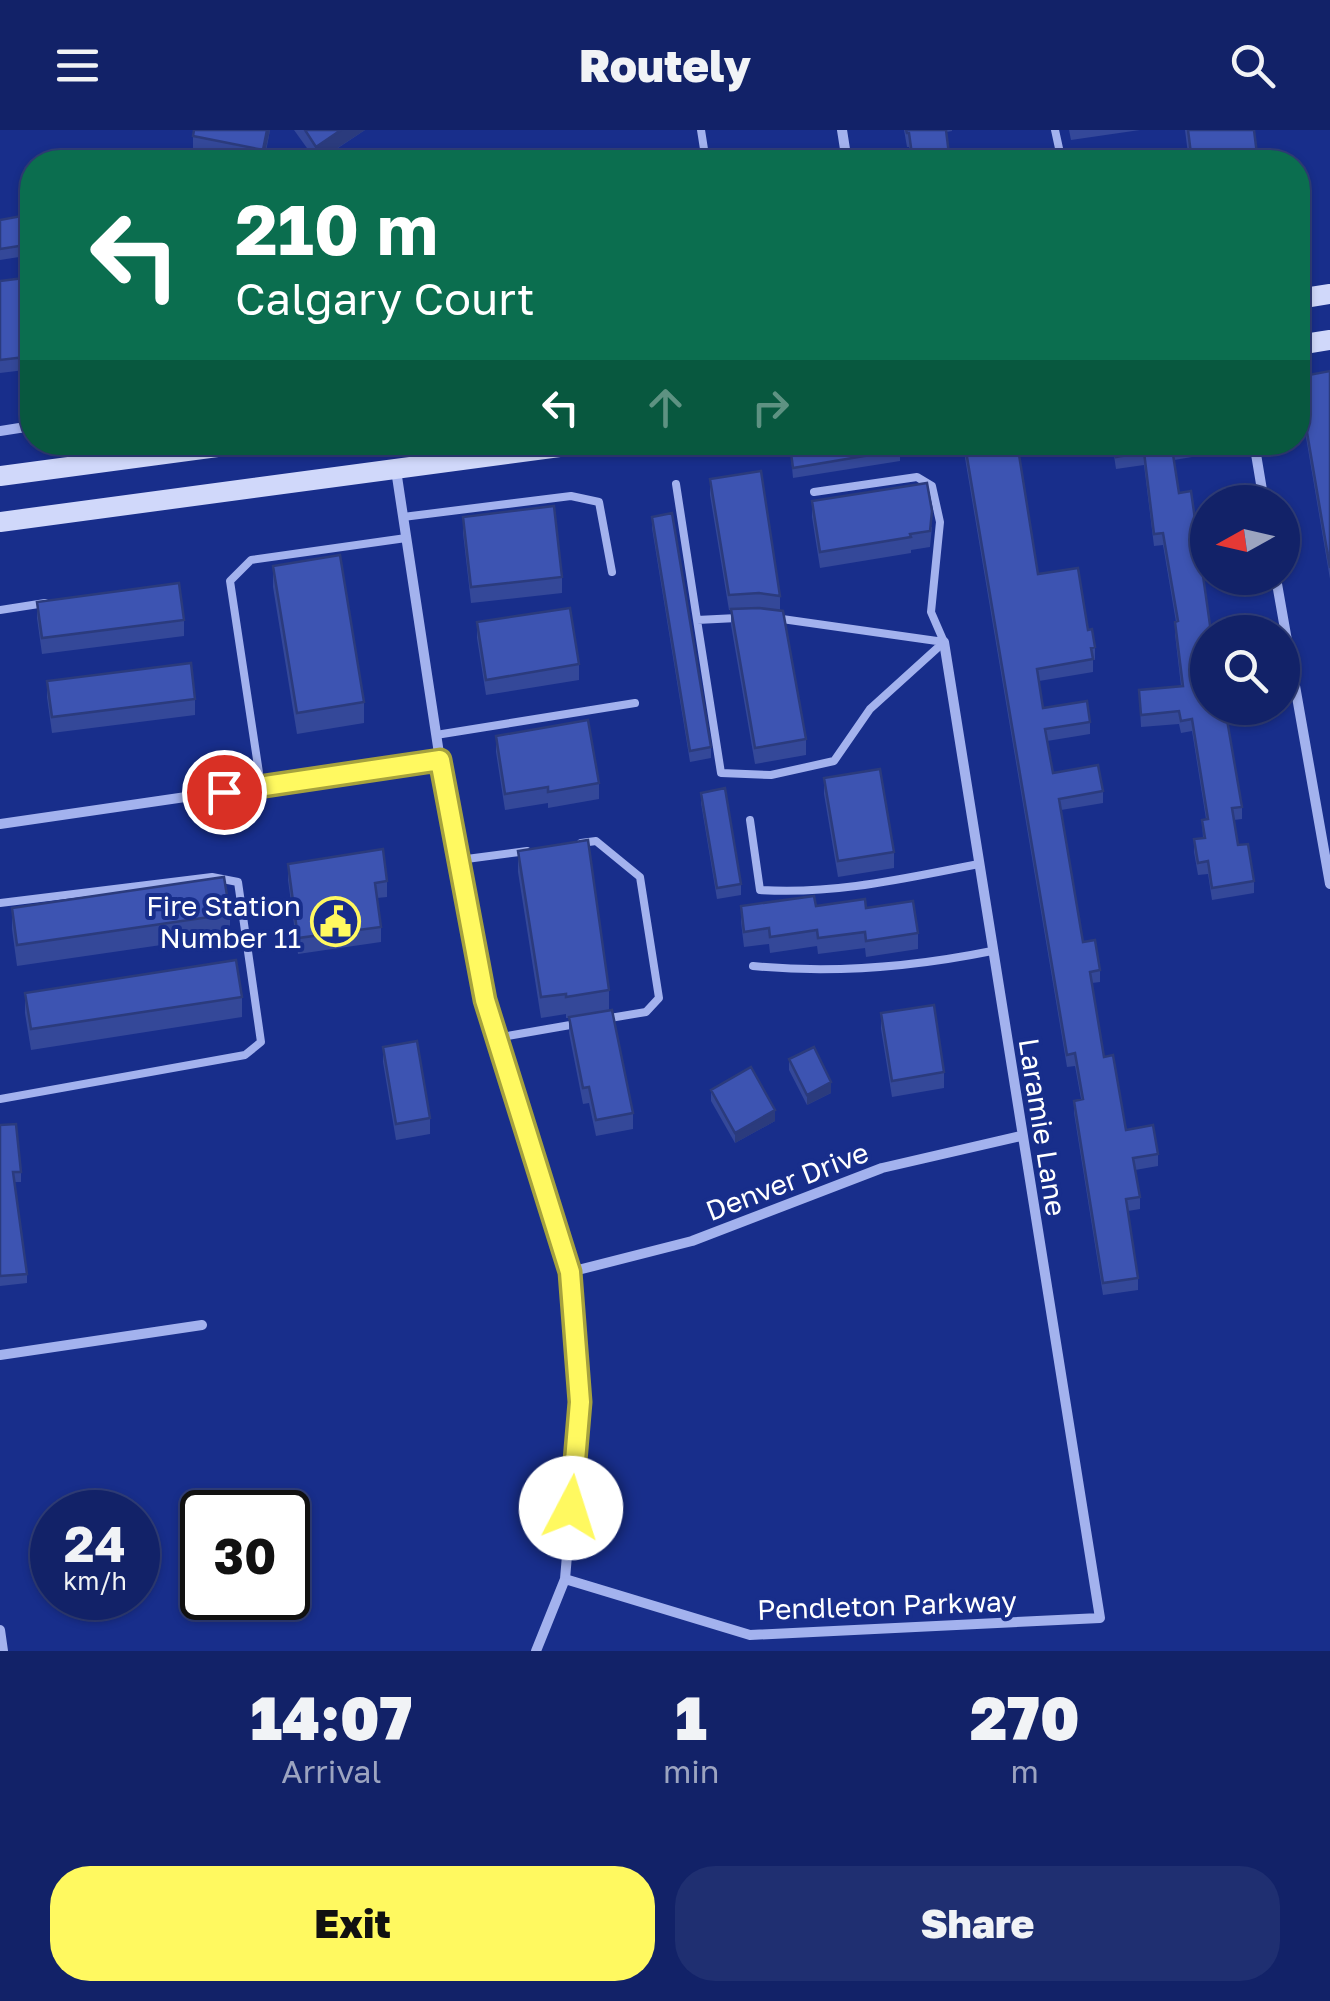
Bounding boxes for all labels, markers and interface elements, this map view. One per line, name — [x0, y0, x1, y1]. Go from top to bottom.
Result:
icon: menu — [50, 38, 105, 93]
text: Routely — [579, 38, 751, 92]
icon: search — [1225, 38, 1280, 93]
text: 210 m — [235, 186, 438, 270]
icon: left — [70, 190, 200, 320]
text: Calgary Court — [235, 271, 535, 325]
icon: left — [533, 380, 588, 435]
icon: ahead — [638, 380, 693, 435]
icon: right — [743, 380, 798, 435]
north arrow — [1190, 485, 1300, 595]
map controls — [1190, 485, 1300, 725]
button: search — [1190, 615, 1300, 725]
pin — [182, 750, 267, 835]
icon: arrive — [197, 765, 252, 820]
place label: Fire Station Number 11 — [146, 889, 301, 954]
public building icon: Fire Station Number 11 — [310, 895, 362, 947]
street label: Laramie Lane — [1013, 1036, 1073, 1218]
street label: Denver Drive — [701, 1135, 873, 1227]
position arrow — [519, 1456, 623, 1560]
speed limit sign: 30 — [180, 1490, 310, 1620]
text: 24 — [64, 1513, 126, 1573]
text: km/h — [63, 1565, 127, 1596]
street label: Pendleton Parkway — [757, 1584, 1018, 1626]
text: 14:07 — [250, 1681, 412, 1753]
text: 1 — [675, 1681, 707, 1753]
text: 270 — [970, 1681, 1080, 1753]
text: Arrival — [281, 1752, 382, 1790]
text: min — [663, 1752, 719, 1790]
text: m — [1011, 1752, 1039, 1790]
button: Exit — [50, 1866, 655, 1981]
button: Share — [675, 1866, 1280, 1981]

